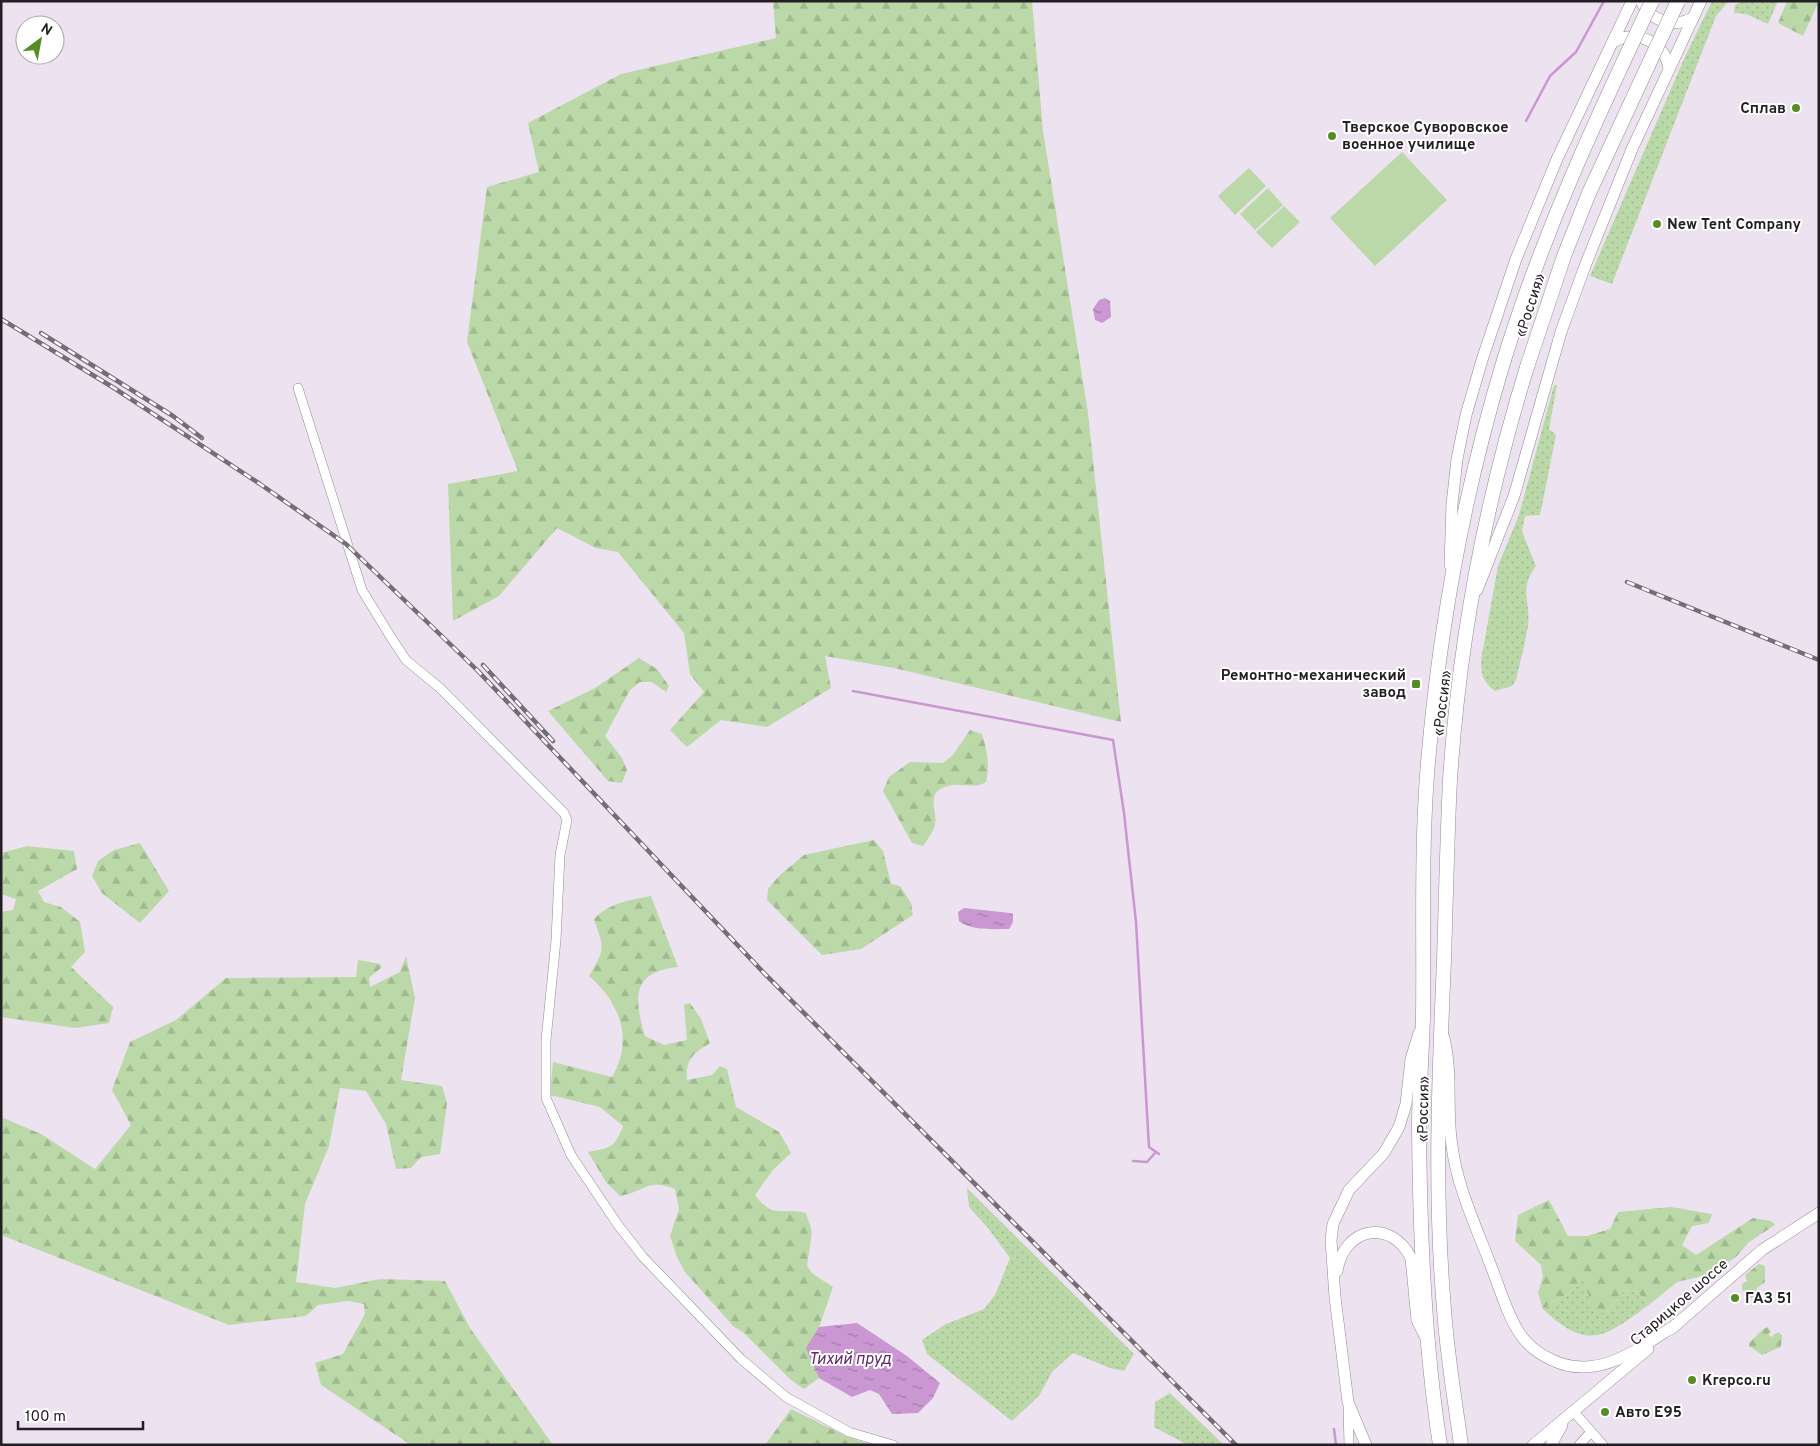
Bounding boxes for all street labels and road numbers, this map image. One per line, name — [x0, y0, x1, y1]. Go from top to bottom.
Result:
street label: «Россия» — [1512, 271, 1551, 340]
street label: «Россия» — [1430, 669, 1457, 737]
street label: «Россия» — [1414, 1076, 1435, 1142]
street label: Старицкое шоссе — [1627, 1255, 1733, 1351]

